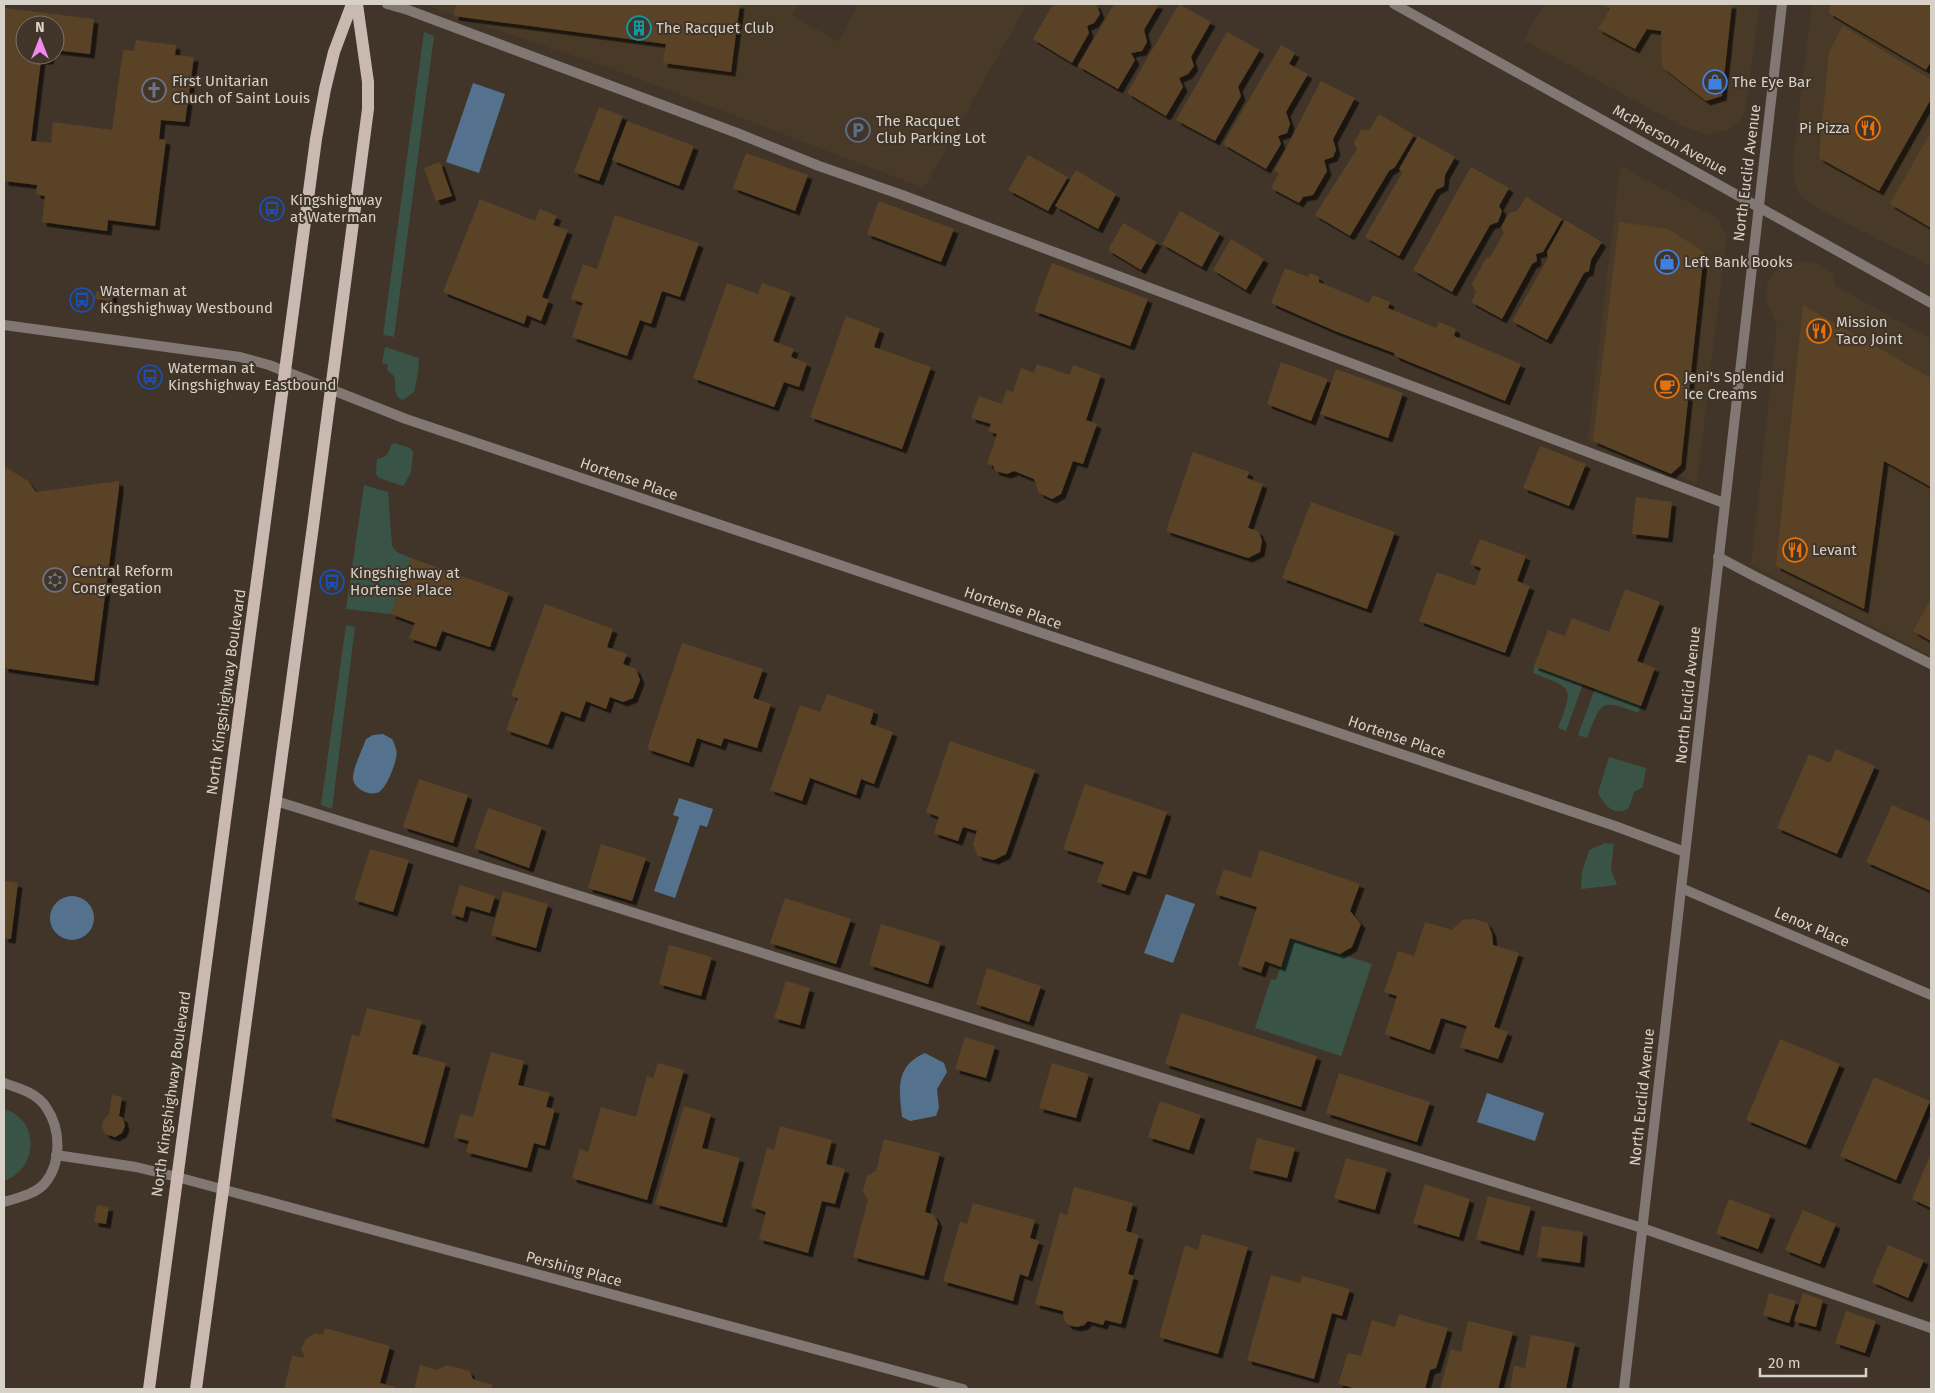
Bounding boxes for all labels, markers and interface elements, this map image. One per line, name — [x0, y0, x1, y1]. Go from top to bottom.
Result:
north arrow — [15, 15, 65, 65]
building icon: The Racquet Club — [626, 15, 652, 41]
text: N — [35, 19, 45, 36]
place label: The Racquet Club — [656, 19, 774, 37]
shop icon: The Eye Bar — [1702, 69, 1728, 95]
place label: First Unitarian Chuch of Saint Louis — [172, 72, 310, 107]
place label: The Eye Bar — [1732, 73, 1811, 91]
church icon: First Unitarian Chuch of Saint Louis — [141, 77, 167, 103]
street label: McPherson Avenue — [1610, 101, 1730, 179]
street label: North Euclid Avenue — [1730, 103, 1764, 243]
place label: The Racquet Club Parking Lot — [876, 112, 986, 147]
restaurant icon: Pi Pizza — [1855, 115, 1881, 141]
parking icon: The Racquet Club Parking Lot — [845, 117, 871, 143]
place label: Pi Pizza — [1799, 119, 1850, 137]
place label: Kingshighway at Waterman — [290, 191, 383, 226]
bus stop icon: Kingshighway at Waterman — [259, 196, 285, 222]
shop icon: Left Bank Books — [1654, 249, 1680, 275]
place label: Left Bank Books — [1684, 253, 1793, 271]
place label: Waterman at Kingshighway Westbound — [100, 282, 273, 317]
bus stop icon: Waterman at Kingshighway Westbound — [69, 287, 95, 313]
place label: Mission Taco Joint — [1836, 313, 1903, 348]
restaurant icon: Mission Taco Joint — [1806, 318, 1832, 344]
place label: Waterman at Kingshighway Eastbound — [168, 359, 336, 394]
bus stop icon: Waterman at Kingshighway Eastbound — [137, 364, 163, 390]
place label: Jeni's Splendid Ice Creams — [1684, 368, 1784, 403]
cafe icon: Jeni's Splendid Ice Creams — [1654, 373, 1680, 399]
street label: Hortense Place — [578, 454, 680, 504]
restaurant icon: Levant — [1782, 537, 1808, 563]
place label: Levant — [1812, 541, 1857, 559]
place label: Central Reform Congregation — [72, 562, 173, 597]
place label: Kingshighway at Hortense Place — [350, 564, 460, 599]
synagogue icon: Central Reform Congregation — [42, 567, 68, 593]
bus stop icon: Kingshighway at Hortense Place — [319, 569, 345, 595]
street label: Hortense Place — [962, 583, 1064, 633]
street label: North Kingshighway Boulevard — [203, 588, 249, 796]
street label: North Euclid Avenue — [1672, 625, 1704, 765]
street label: Hortense Place — [1346, 712, 1448, 762]
street label: Lenox Place — [1772, 903, 1852, 951]
street label: North Kingshighway Boulevard — [148, 990, 194, 1198]
street label: North Euclid Avenue — [1626, 1027, 1658, 1167]
street label: Pershing Place — [524, 1248, 624, 1290]
scale bar — [1760, 1346, 1866, 1378]
text: 20 m — [1768, 1354, 1801, 1372]

